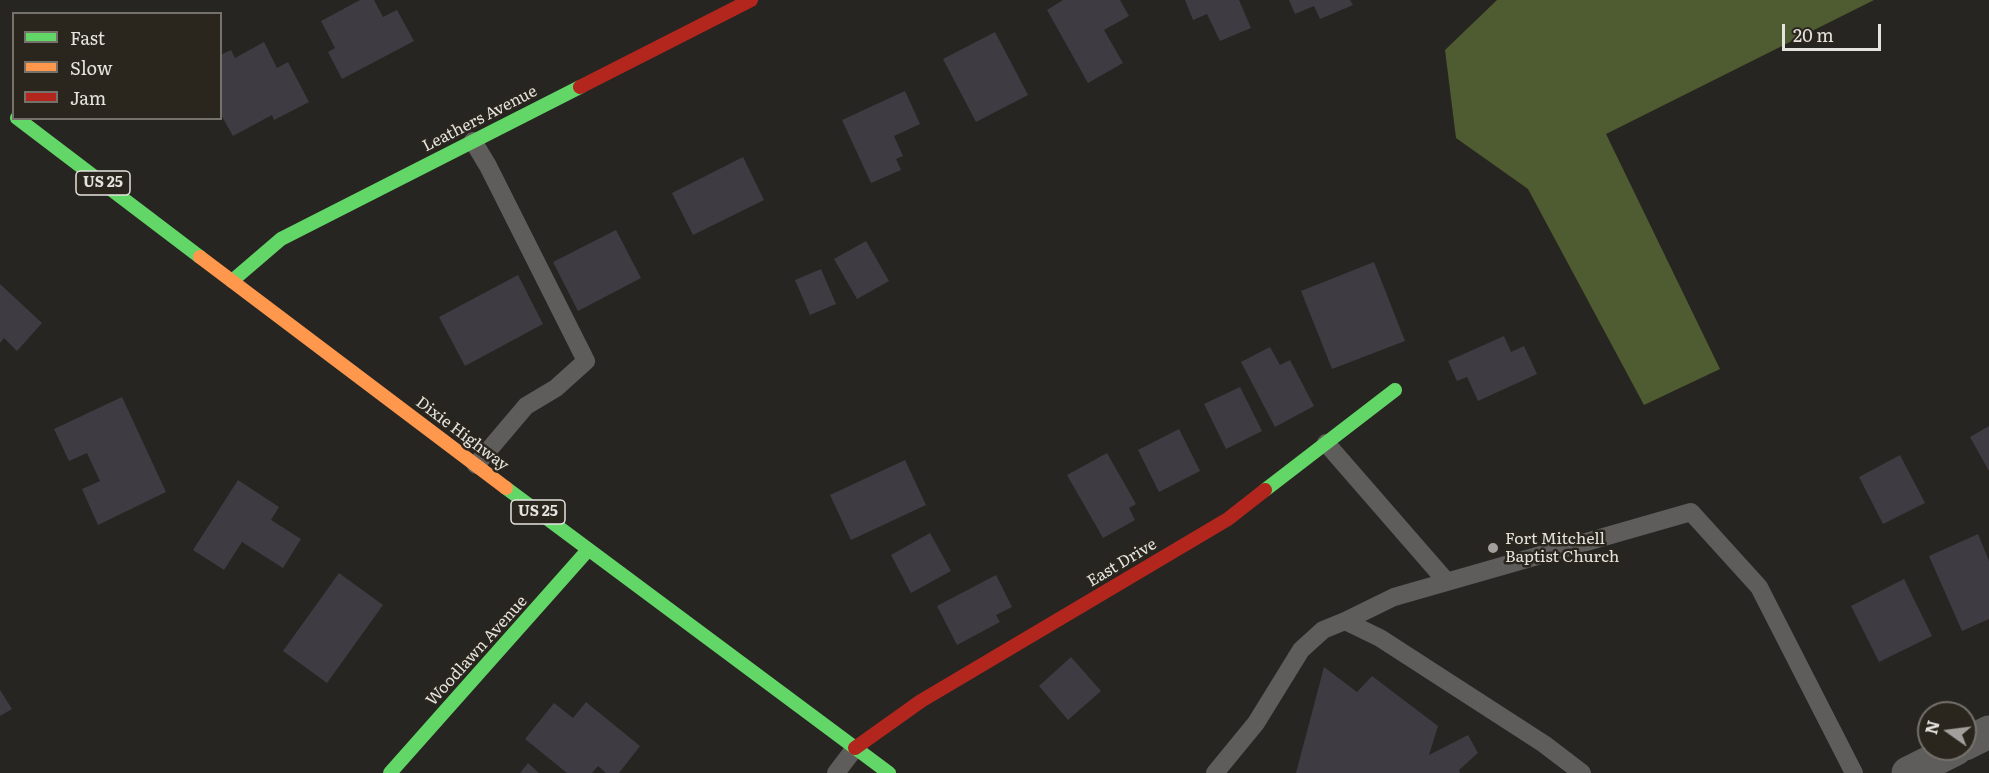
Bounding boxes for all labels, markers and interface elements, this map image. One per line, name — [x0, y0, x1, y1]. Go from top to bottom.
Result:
legend — [12, 12, 222, 120]
scale bar — [1785, 12, 1884, 50]
text: 20 m — [1793, 21, 1834, 48]
text: Fast — [70, 24, 105, 51]
text: Slow — [70, 54, 112, 81]
street label: Leathers Avenue — [420, 82, 540, 156]
text: Jam — [70, 84, 106, 111]
road number: US 25 — [76, 171, 130, 195]
street label: Dixie Highway — [412, 393, 512, 475]
road number: US 25 — [511, 500, 565, 524]
place label: Fort Mitchell Baptist Church — [1505, 529, 1619, 567]
street label: East Drive — [1084, 535, 1160, 591]
marker: Fort Mitchell Baptist Church — [1486, 541, 1500, 555]
street label: Woodlawn Avenue — [422, 592, 532, 710]
north arrow — [1917, 701, 1977, 761]
text: N — [1918, 718, 1945, 737]

